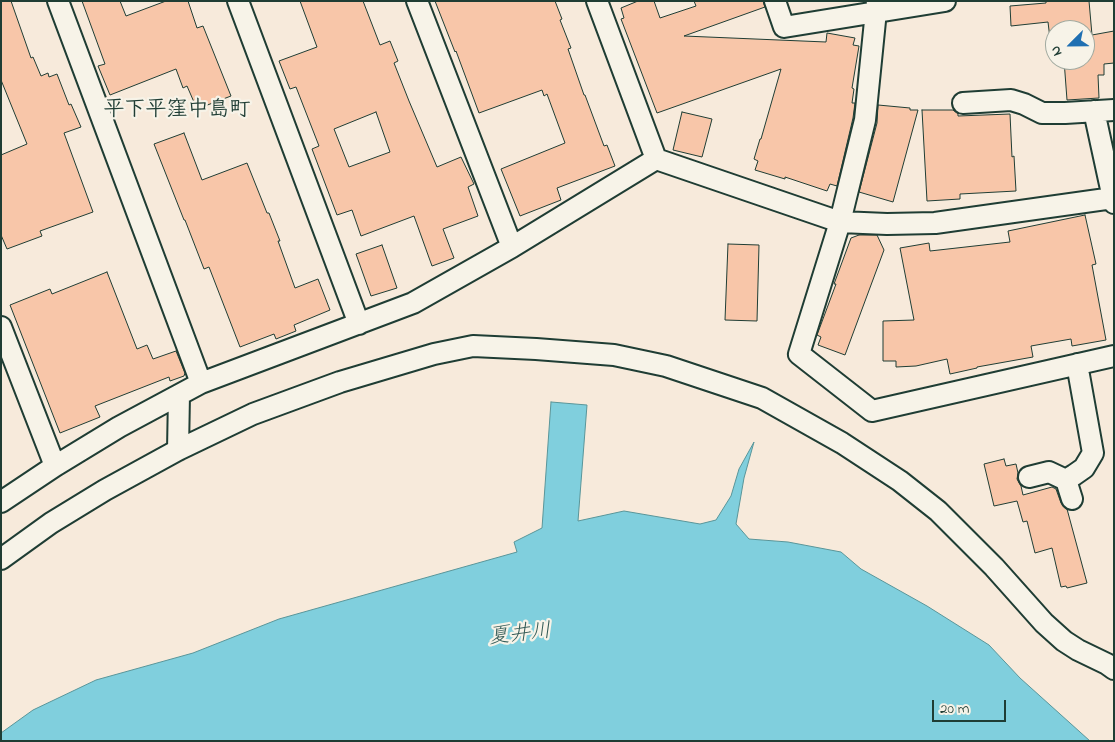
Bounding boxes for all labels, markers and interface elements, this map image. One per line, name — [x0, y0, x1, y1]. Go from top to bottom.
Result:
north arrow — [1045, 20, 1095, 70]
text: N — [1045, 42, 1068, 59]
district label: 平下平窪中島町 — [104, 99, 250, 125]
water label: 夏井川 — [487, 620, 553, 652]
scale bar — [935, 690, 1009, 722]
text: 20 m — [940, 698, 969, 720]

